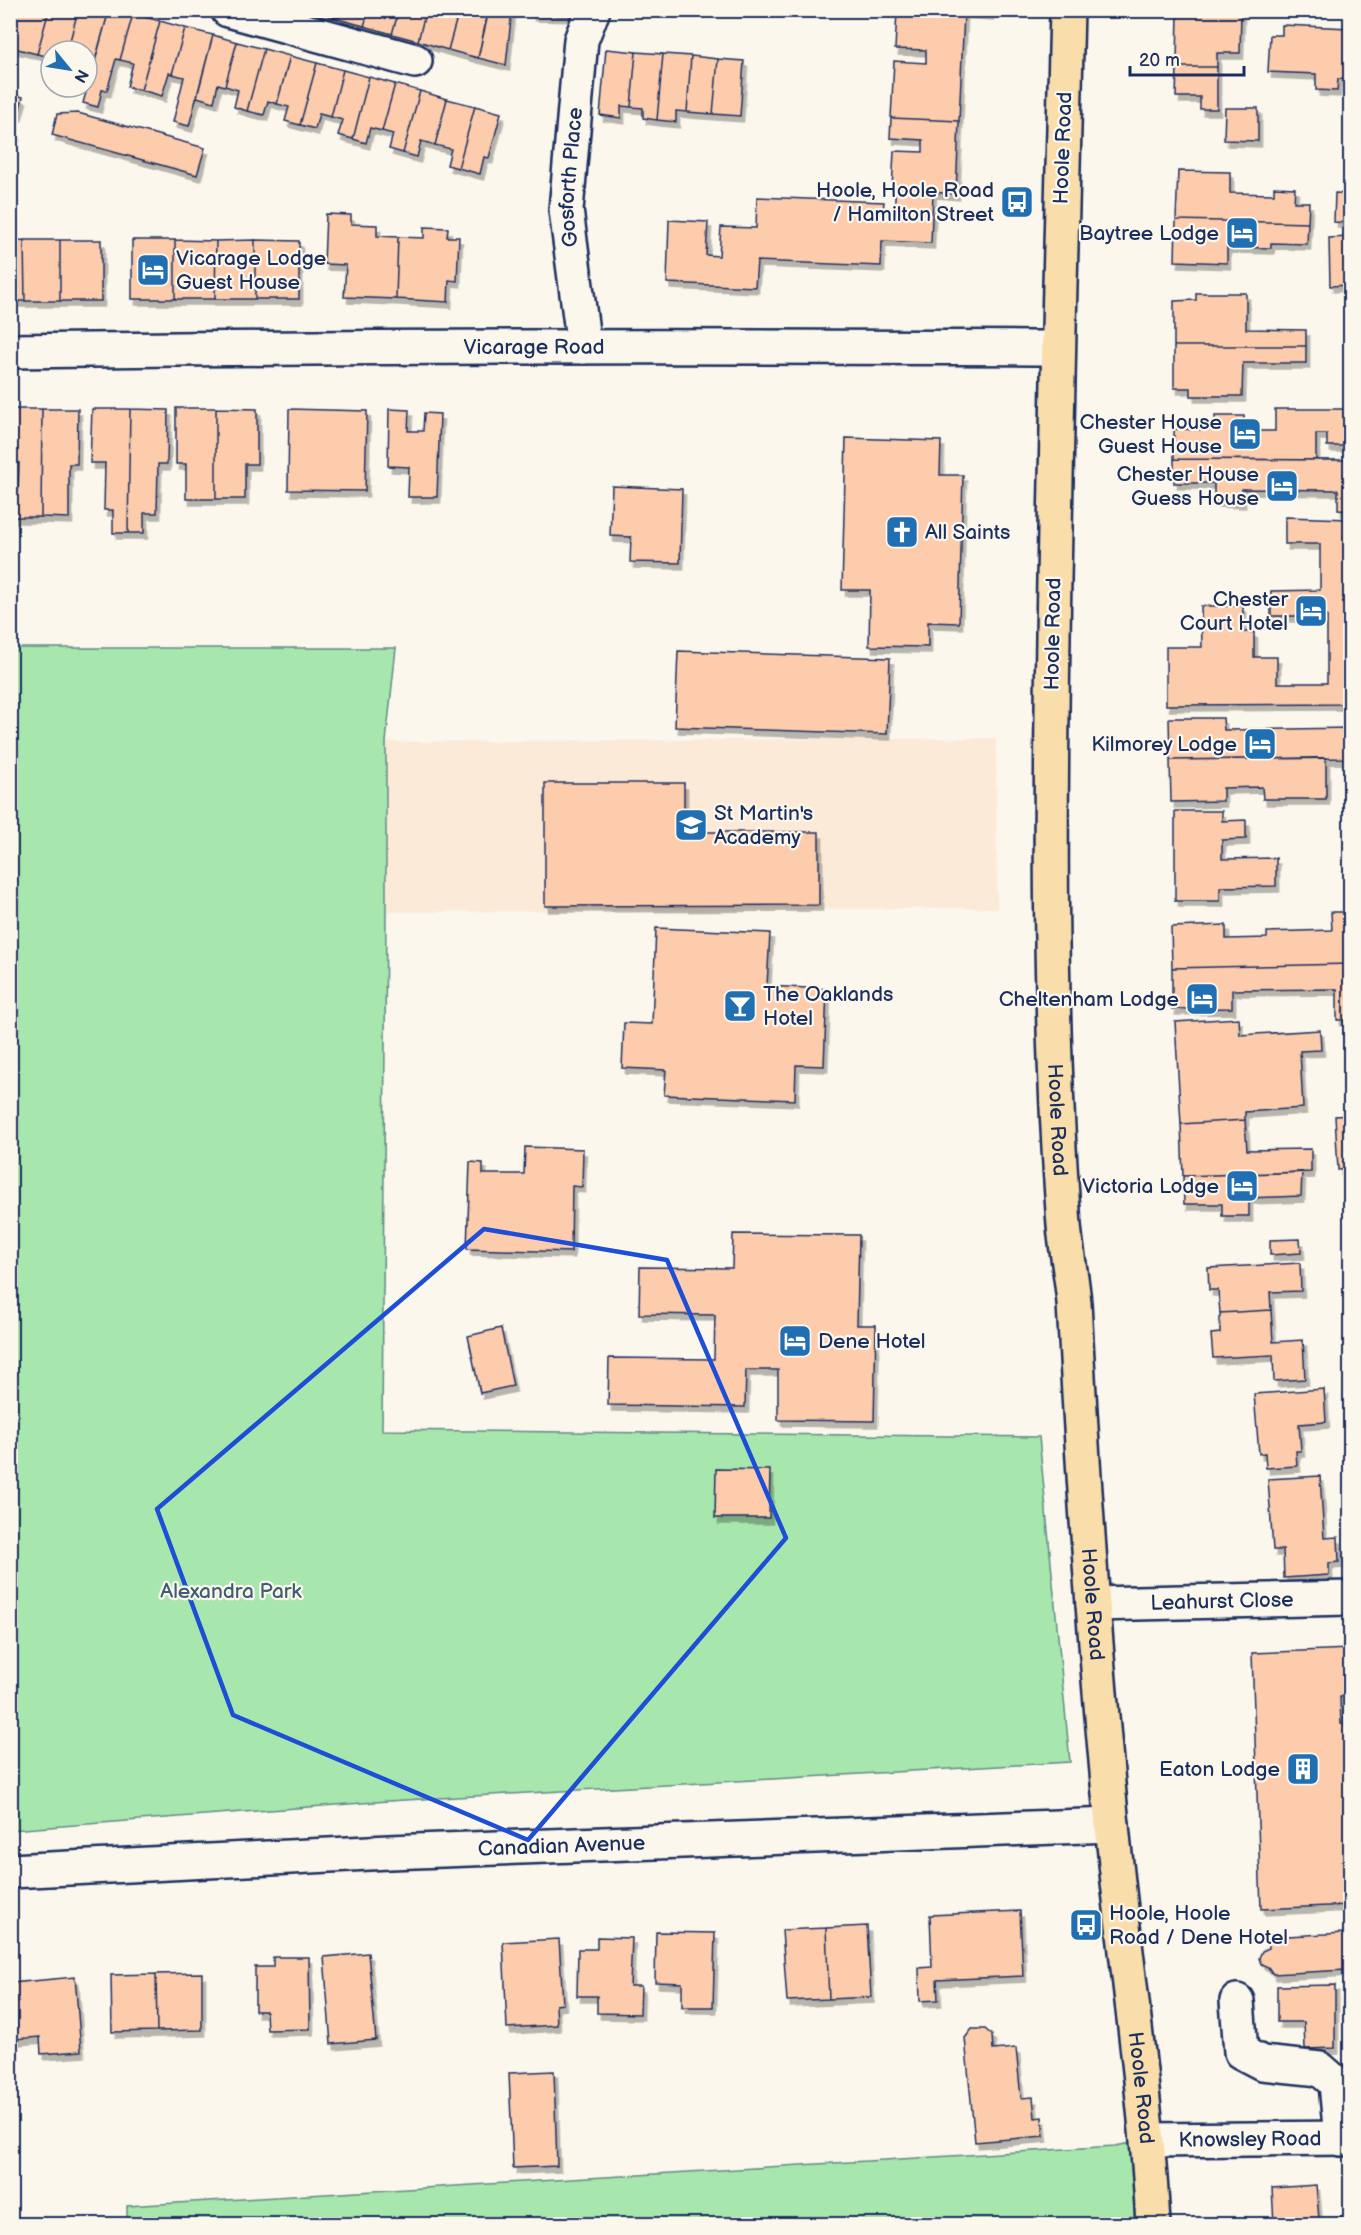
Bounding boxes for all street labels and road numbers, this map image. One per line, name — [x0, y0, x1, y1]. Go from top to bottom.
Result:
street label: Hoole Road — [1049, 91, 1077, 205]
street label: Gosforth Place — [554, 106, 588, 249]
street label: Vicarage Road — [463, 334, 605, 360]
street label: Hoole Road — [1040, 577, 1066, 691]
street label: Hoole Road — [1043, 1063, 1073, 1177]
street label: Hoole Road — [1076, 1547, 1110, 1661]
street label: Leahurst Close — [1150, 1587, 1294, 1615]
street label: Canadian Avenue — [477, 1830, 646, 1861]
street label: Hoole Road — [1123, 2030, 1160, 2145]
street label: Knowsley Road — [1178, 2126, 1322, 2152]

